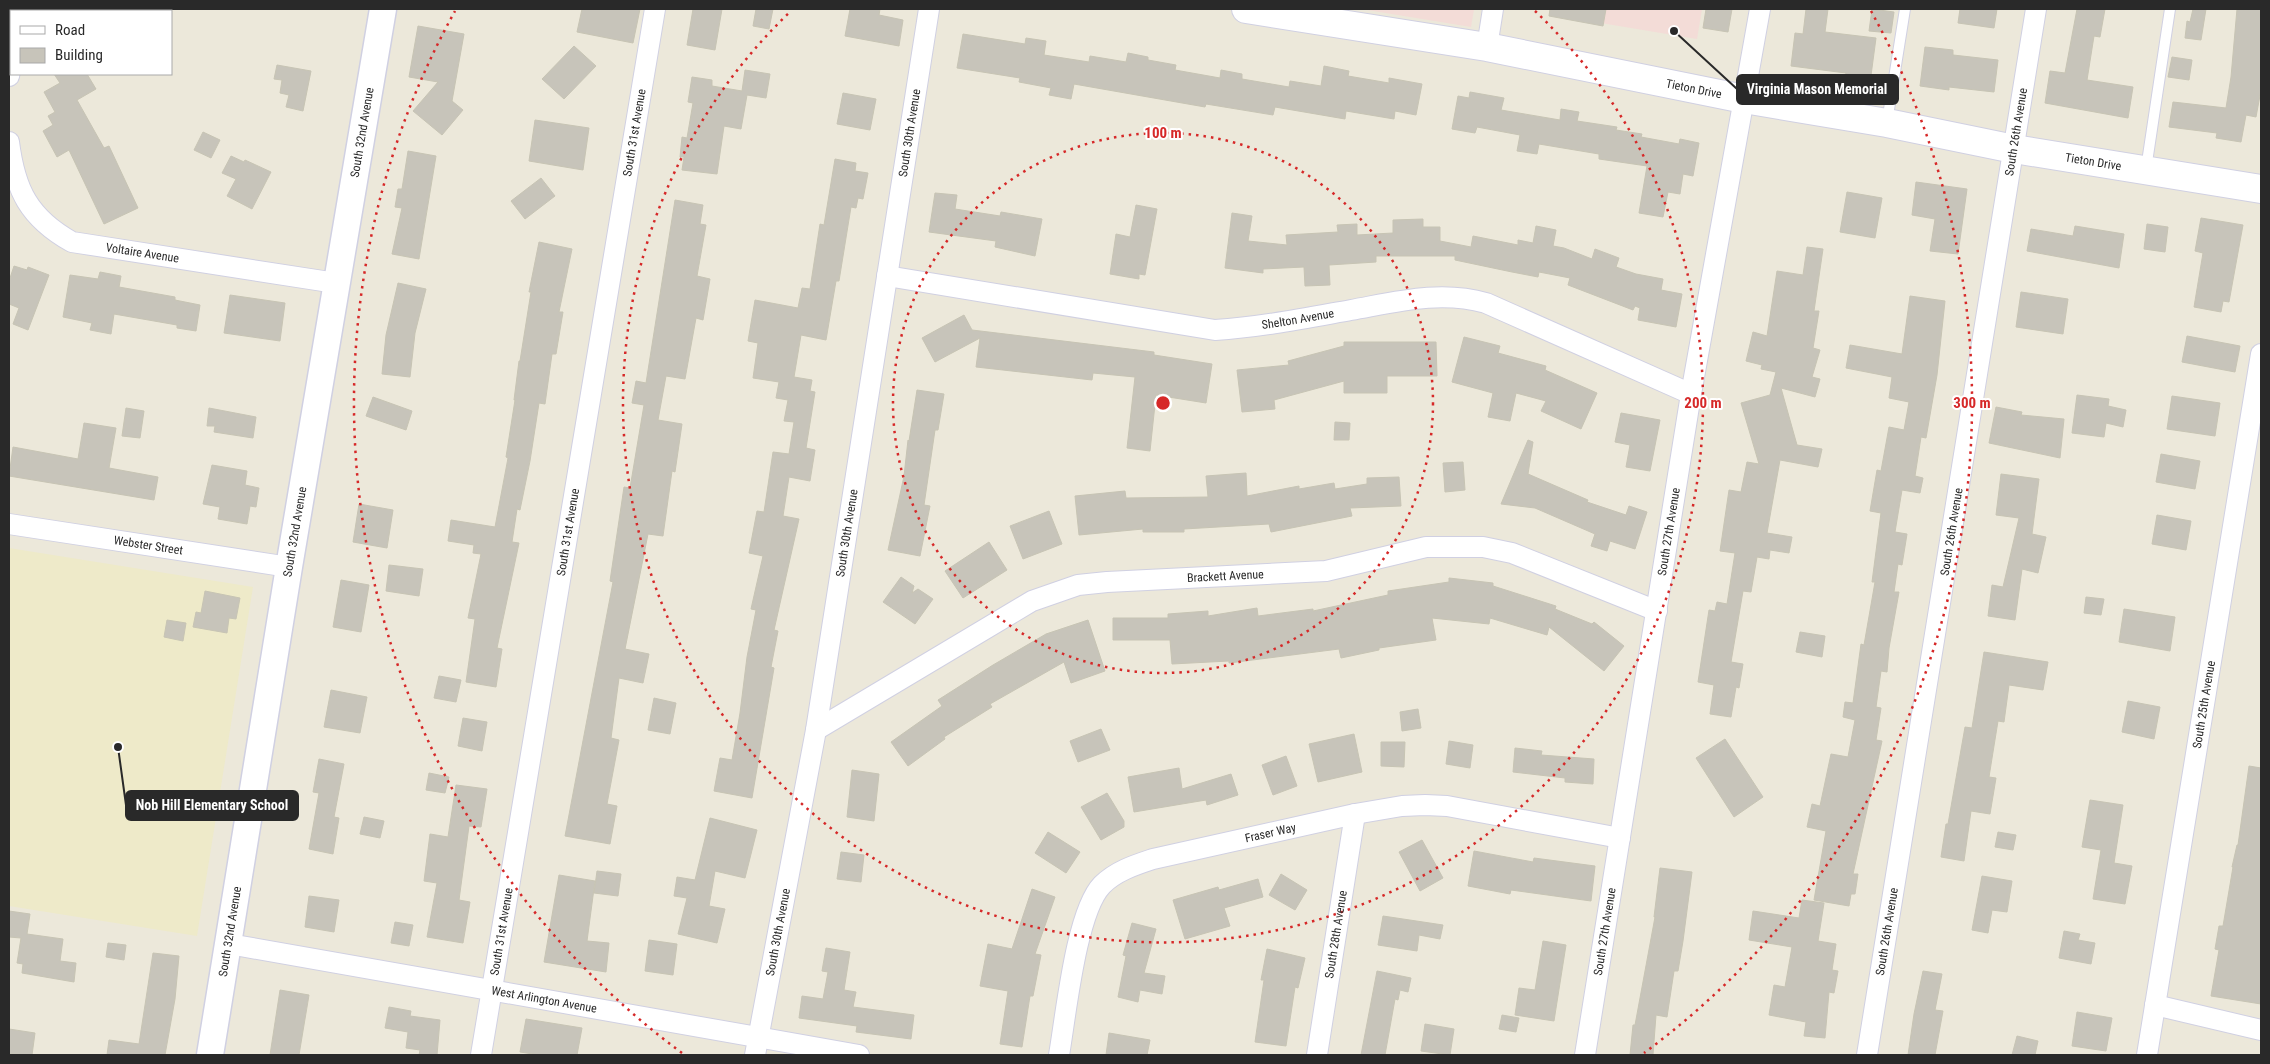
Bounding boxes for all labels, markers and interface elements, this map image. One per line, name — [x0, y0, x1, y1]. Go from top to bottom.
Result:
legend — [10, 10, 172, 75]
text: Road — [55, 21, 85, 39]
text: Building — [55, 46, 103, 64]
callout: Virginia Mason Memorial — [1737, 75, 1898, 104]
street label: Tieton Drive — [1665, 76, 1723, 101]
text: Virginia Mason Memorial — [1747, 81, 1887, 97]
street label: South 32nd Avenue — [348, 86, 377, 179]
street label: South 26th Avenue — [2002, 87, 2030, 177]
street label: South 31st Avenue — [620, 88, 649, 177]
street label: South 30th Avenue — [896, 88, 923, 178]
text: 100 m — [1144, 124, 1182, 142]
street label: Tieton Drive — [2064, 150, 2123, 173]
street label: Voltaire Avenue — [105, 240, 180, 266]
street label: Shelton Avenue — [1261, 306, 1335, 332]
centre of rings — [1154, 394, 1172, 412]
text: 200 m — [1684, 394, 1722, 412]
text: 300 m — [1953, 394, 1991, 412]
street label: South 32nd Avenue — [281, 485, 309, 578]
street label: South 27th Avenue — [1655, 486, 1683, 577]
street label: South 26th Avenue — [1938, 486, 1966, 577]
street label: South 31st Avenue — [554, 487, 582, 577]
street label: South 30th Avenue — [833, 488, 861, 578]
street label: Webster Street — [113, 533, 184, 558]
street label: Brackett Avenue — [1187, 567, 1264, 585]
street label: South 25th Avenue — [2190, 659, 2218, 750]
callout: Nob Hill Elementary School — [126, 791, 298, 820]
text: Nob Hill Elementary School — [136, 797, 288, 813]
street label: Fraser Way — [1244, 820, 1297, 845]
street label: South 32nd Avenue — [216, 885, 244, 978]
street label: South 27th Avenue — [1591, 886, 1619, 977]
street label: South 26th Avenue — [1873, 886, 1901, 977]
street label: South 31st Avenue — [487, 887, 516, 976]
street label: South 30th Avenue — [763, 887, 793, 977]
street label: South 28th Avenue — [1322, 889, 1350, 979]
street label: West Arlington Avenue — [490, 983, 598, 1016]

